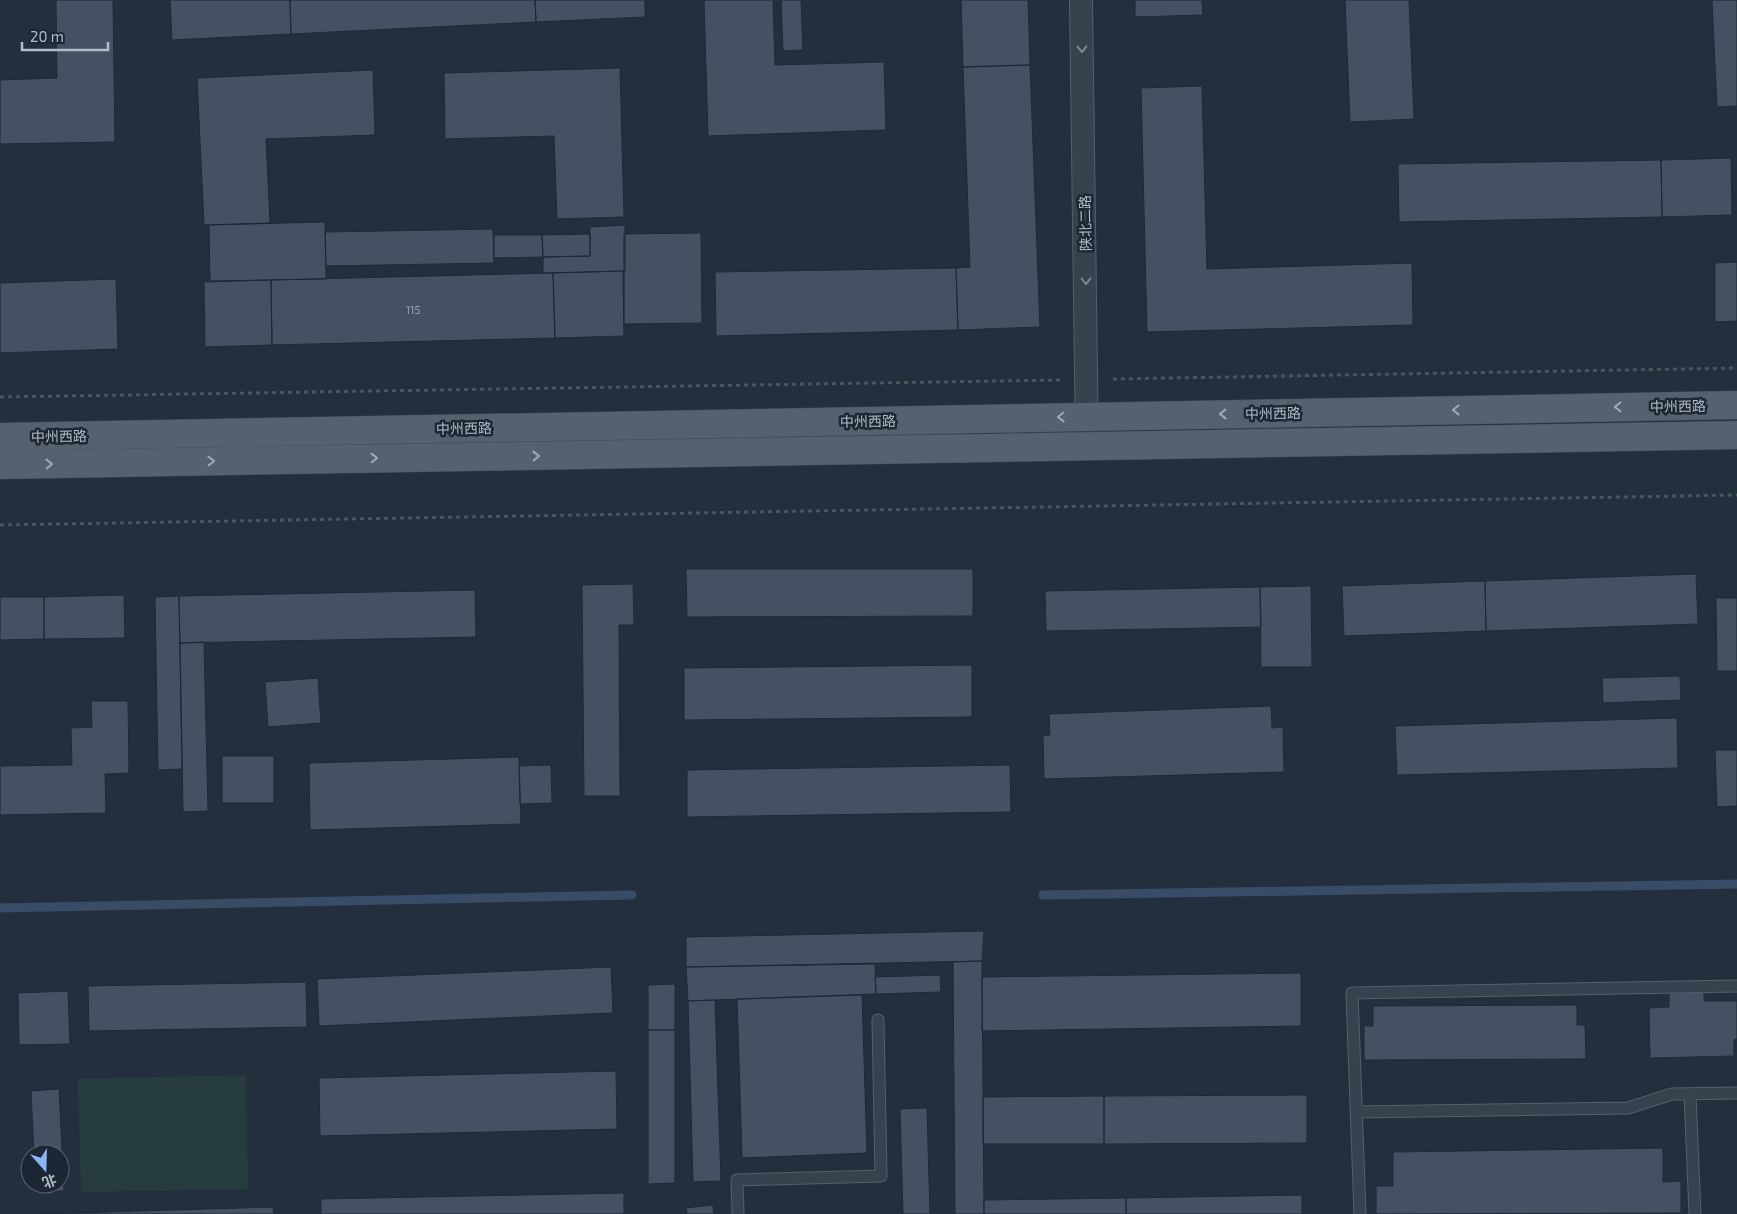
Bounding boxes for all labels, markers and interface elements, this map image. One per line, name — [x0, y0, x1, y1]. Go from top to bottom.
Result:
scale bar — [22, 20, 109, 52]
text: 20 m — [30, 27, 64, 45]
one-way arrow — [1077, 45, 1087, 53]
street label: 陕北二路 — [1076, 195, 1094, 251]
one-way arrow — [1081, 278, 1091, 285]
house number: 115 — [406, 303, 420, 316]
street label: 中州西路 — [1650, 397, 1706, 415]
one-way arrow — [1614, 402, 1622, 412]
street label: 中州西路 — [1245, 404, 1301, 422]
one-way arrow — [1452, 405, 1460, 415]
one-way arrow — [1219, 409, 1227, 419]
street label: 中州西路 — [840, 412, 896, 430]
one-way arrow — [1057, 412, 1064, 422]
street label: 中州西路 — [436, 419, 492, 437]
street label: 中州西路 — [31, 427, 87, 445]
one-way arrow — [532, 450, 540, 461]
one-way arrow — [370, 453, 378, 464]
one-way arrow — [207, 456, 215, 467]
one-way arrow — [45, 459, 53, 469]
north arrow — [20, 1144, 70, 1194]
text: 北 — [40, 1171, 59, 1192]

